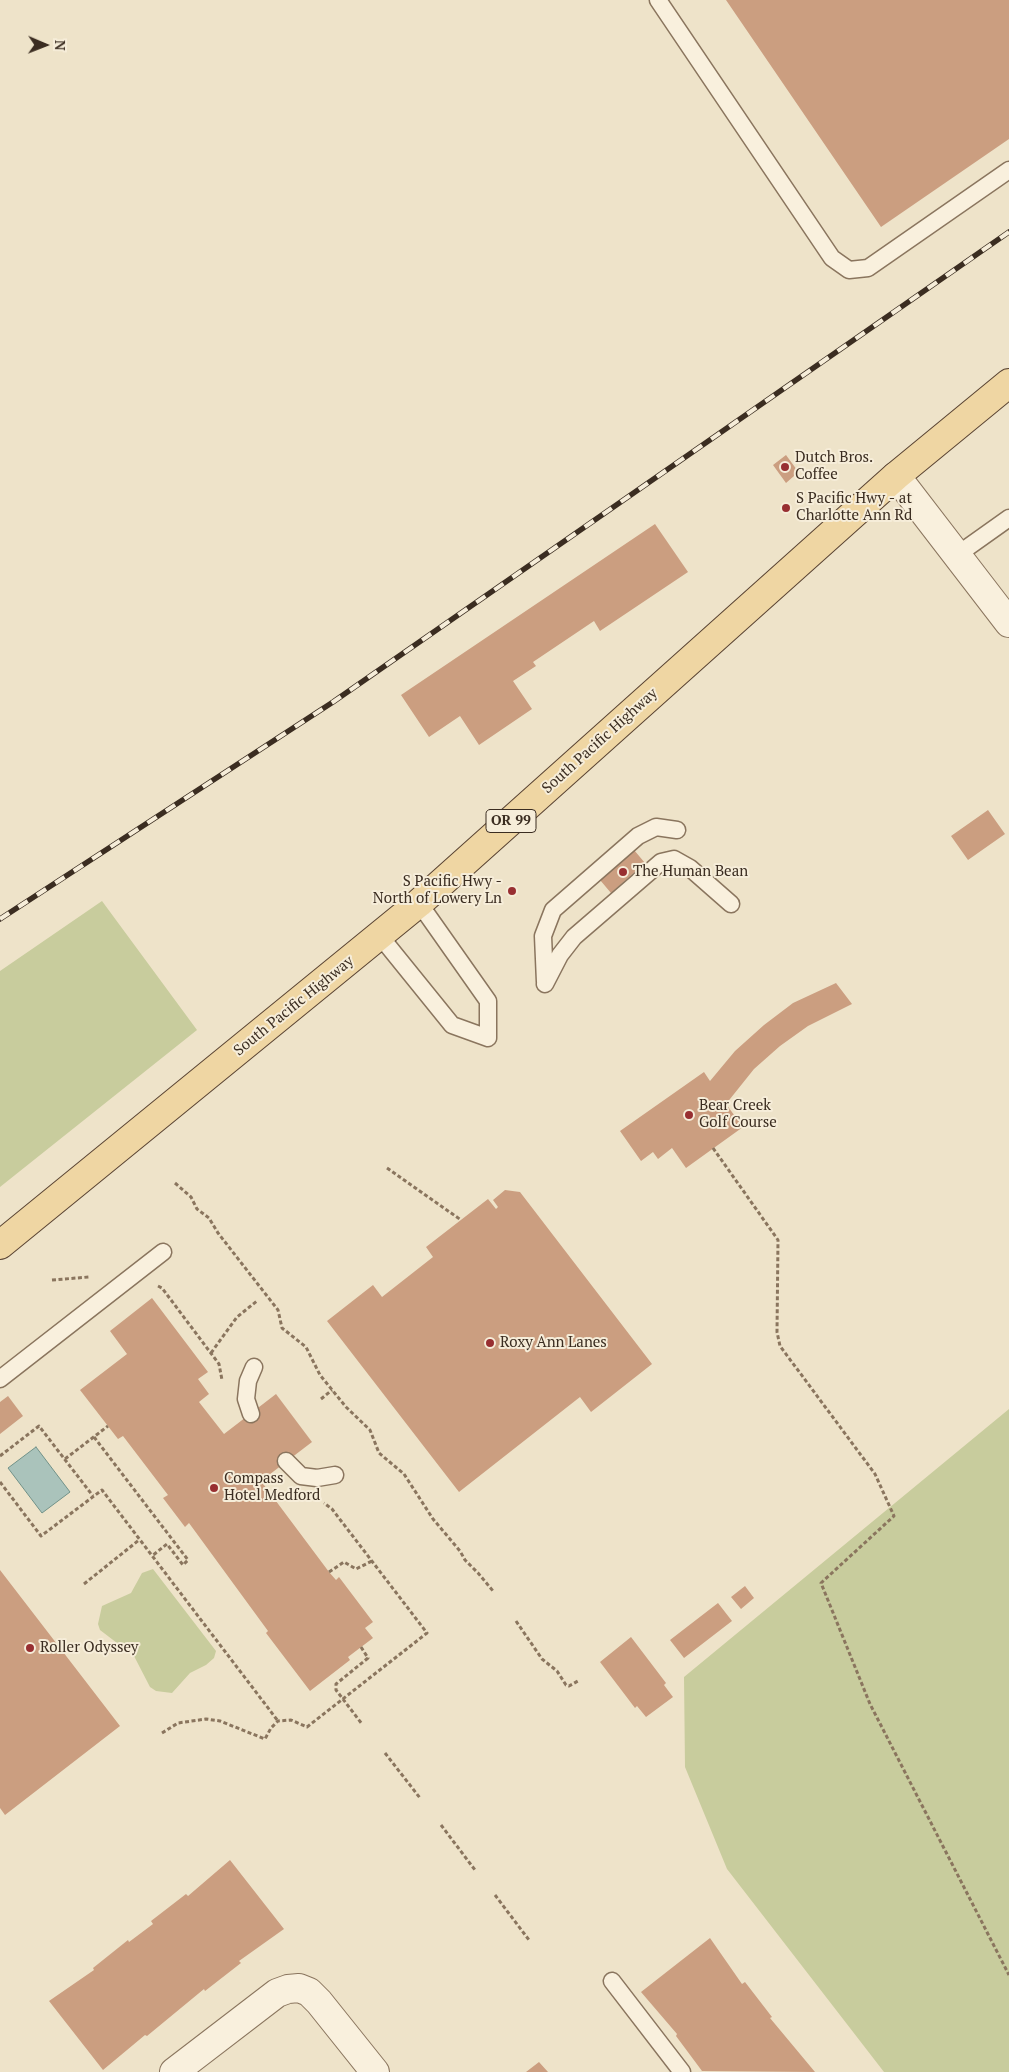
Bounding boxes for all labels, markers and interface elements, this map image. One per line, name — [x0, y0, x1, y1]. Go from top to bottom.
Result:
north arrow — [20, 20, 70, 70]
text: N — [51, 40, 70, 51]
place label: Dutch Bros. Coffee — [795, 449, 873, 484]
marker: Dutch Bros. Coffee — [779, 461, 791, 473]
place label: S Pacific Hwy - at Charlotte Ann Rd — [796, 490, 912, 525]
marker: S Pacific Hwy - at Charlotte Ann Rd — [780, 502, 792, 514]
street label: South Pacific Highway — [539, 685, 661, 797]
road number: OR 99 — [486, 809, 536, 832]
place label: The Human Bean — [633, 863, 748, 881]
marker: The Human Bean — [617, 866, 629, 878]
place label: S Pacific Hwy - North of Lowery Ln — [373, 873, 502, 908]
marker: S Pacific Hwy - North of Lowery Ln — [506, 885, 518, 897]
street label: South Pacific Highway — [231, 952, 357, 1060]
place label: Bear Creek Golf Course — [699, 1097, 777, 1132]
marker: Bear Creek Golf Course — [683, 1109, 695, 1121]
place label: Roxy Ann Lanes — [500, 1334, 607, 1352]
marker: Roxy Ann Lanes — [484, 1337, 496, 1349]
place label: Compass Hotel Medford — [224, 1470, 320, 1505]
marker: Compass Hotel Medford — [208, 1482, 220, 1494]
place label: Roller Odyssey — [40, 1639, 138, 1657]
marker: Roller Odyssey — [24, 1642, 36, 1654]

